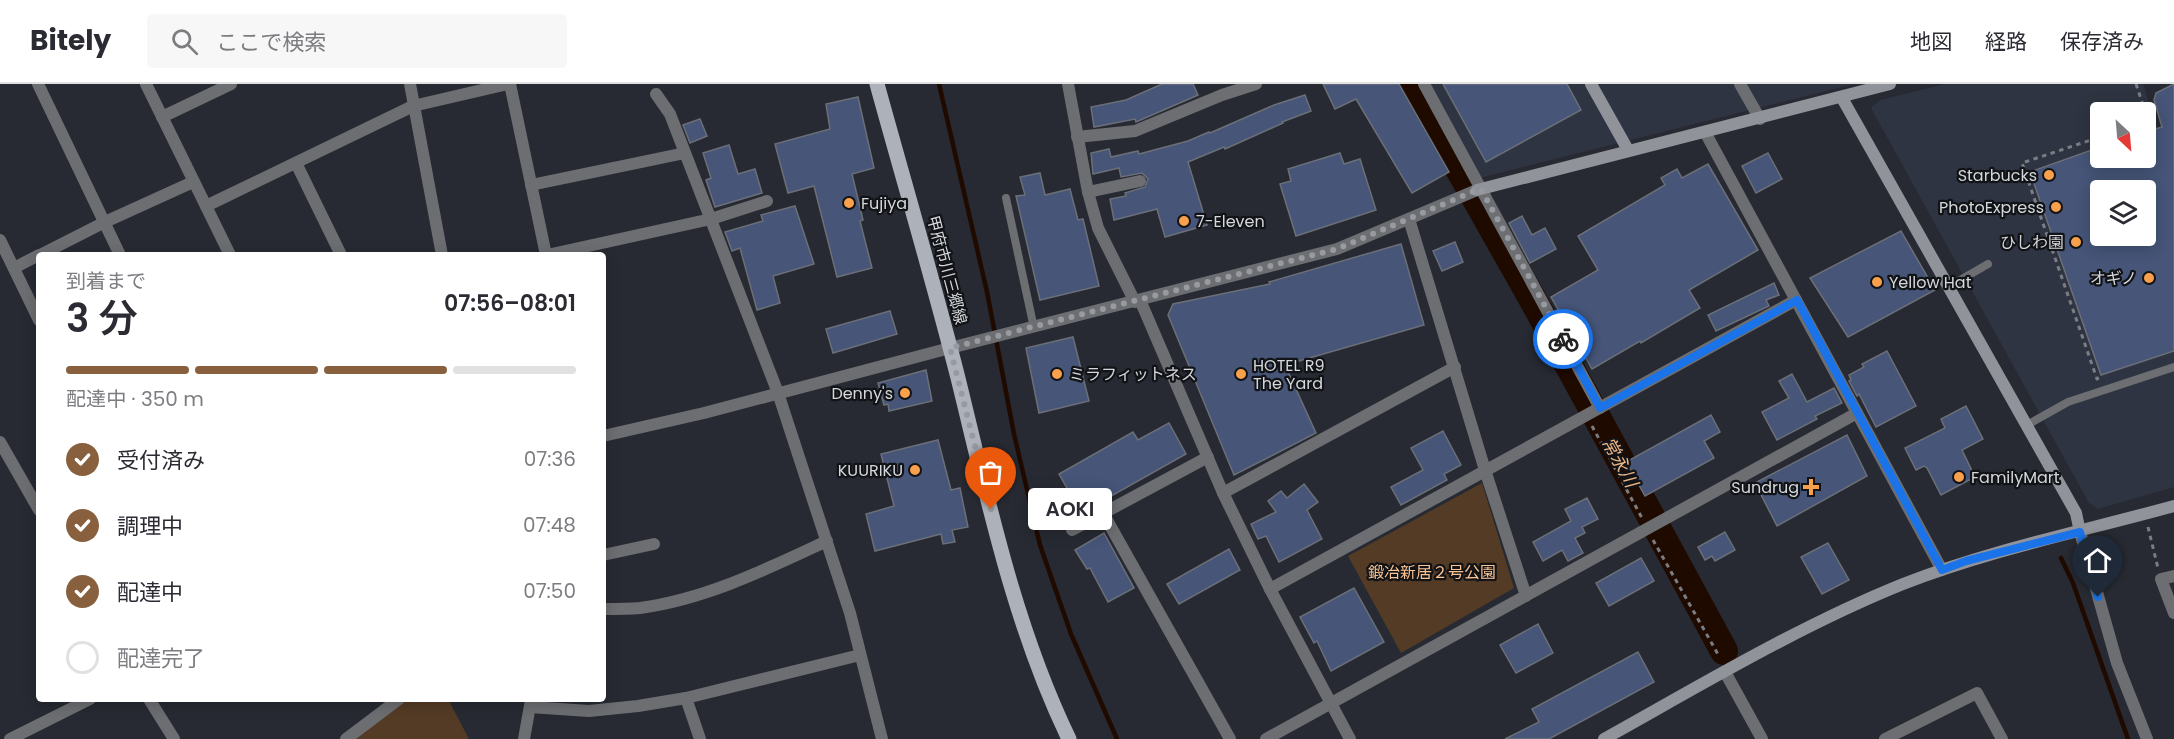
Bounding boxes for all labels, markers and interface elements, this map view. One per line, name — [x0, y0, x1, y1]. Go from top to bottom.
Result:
search box — [147, 14, 567, 68]
text: Bitely — [30, 21, 111, 60]
icon: search — [168, 25, 201, 58]
text: ここで検索 — [216, 27, 326, 58]
text: 地図 — [1910, 27, 1952, 56]
text: 経路 — [1985, 27, 2027, 56]
text: 保存済み — [2060, 27, 2144, 56]
north arrow — [2090, 102, 2156, 168]
map controls — [2090, 102, 2156, 246]
place label: Starbucks — [1958, 164, 2037, 187]
marker: Starbucks — [2042, 168, 2056, 182]
button: layers — [2090, 180, 2156, 246]
place label: Fujiya — [861, 192, 907, 215]
marker: Fujiya — [842, 196, 856, 210]
place label: PhotoExpress — [1939, 196, 2044, 219]
marker: PhotoExpress — [2049, 200, 2063, 214]
place label: 7-Eleven — [1196, 210, 1265, 233]
street label: 甲府市川三郷線 — [921, 213, 973, 327]
marker: 7-Eleven — [1177, 214, 1191, 228]
place label: ひしわ園 — [2000, 231, 2064, 254]
marker: ひしわ園 — [2069, 235, 2083, 249]
text: 到着まで — [66, 267, 146, 295]
place label: オギノ — [2090, 267, 2137, 290]
place label: Yellow Hat — [1889, 271, 1972, 294]
marker: オギノ — [2142, 271, 2156, 285]
marker: Yellow Hat — [1870, 275, 1884, 289]
text: 07:56–08:01 — [444, 288, 576, 319]
text: 3 分 — [66, 291, 138, 346]
courier — [1533, 309, 1593, 369]
icon: bike — [1547, 323, 1580, 356]
place label: HOTEL R9 The Yard — [1253, 354, 1325, 395]
place label: ミラフィットネス — [1069, 363, 1197, 386]
marker: ミラフィットネス — [1050, 367, 1064, 381]
marker: HOTEL R9 The Yard — [1234, 367, 1248, 381]
place label: Denny's — [831, 382, 893, 405]
text: 配達中 · 350 m — [66, 385, 204, 413]
marker: Denny's — [898, 386, 912, 400]
water label: 常永川 — [1596, 432, 1645, 493]
icon: check — [66, 443, 99, 476]
text: 受付済み — [117, 445, 205, 476]
text: 07:36 — [524, 445, 576, 473]
pin — [965, 447, 1016, 509]
icon: bag — [974, 456, 1007, 489]
place label: KUURIKU — [838, 459, 903, 482]
marker: KUURIKU — [908, 463, 922, 477]
place label: FamilyMart — [1971, 466, 2060, 489]
marker: FamilyMart — [1952, 470, 1966, 484]
place label: Sundrug — [1731, 476, 1799, 499]
marker: Sundrug — [1804, 480, 1818, 494]
callout: AOKI — [1027, 488, 1111, 530]
text: AOKI — [1046, 495, 1094, 523]
icon: check — [66, 509, 99, 542]
text: 調理中 — [117, 511, 183, 542]
text: 07:48 — [523, 511, 576, 539]
pin — [2072, 535, 2123, 597]
icon: home — [2081, 544, 2114, 577]
park label: 鍛冶新居２号公園 — [1368, 561, 1496, 584]
icon: check — [66, 575, 99, 608]
text: 配達中 — [117, 577, 183, 608]
text: 07:50 — [523, 577, 576, 605]
text: 配達完了 — [117, 643, 205, 674]

